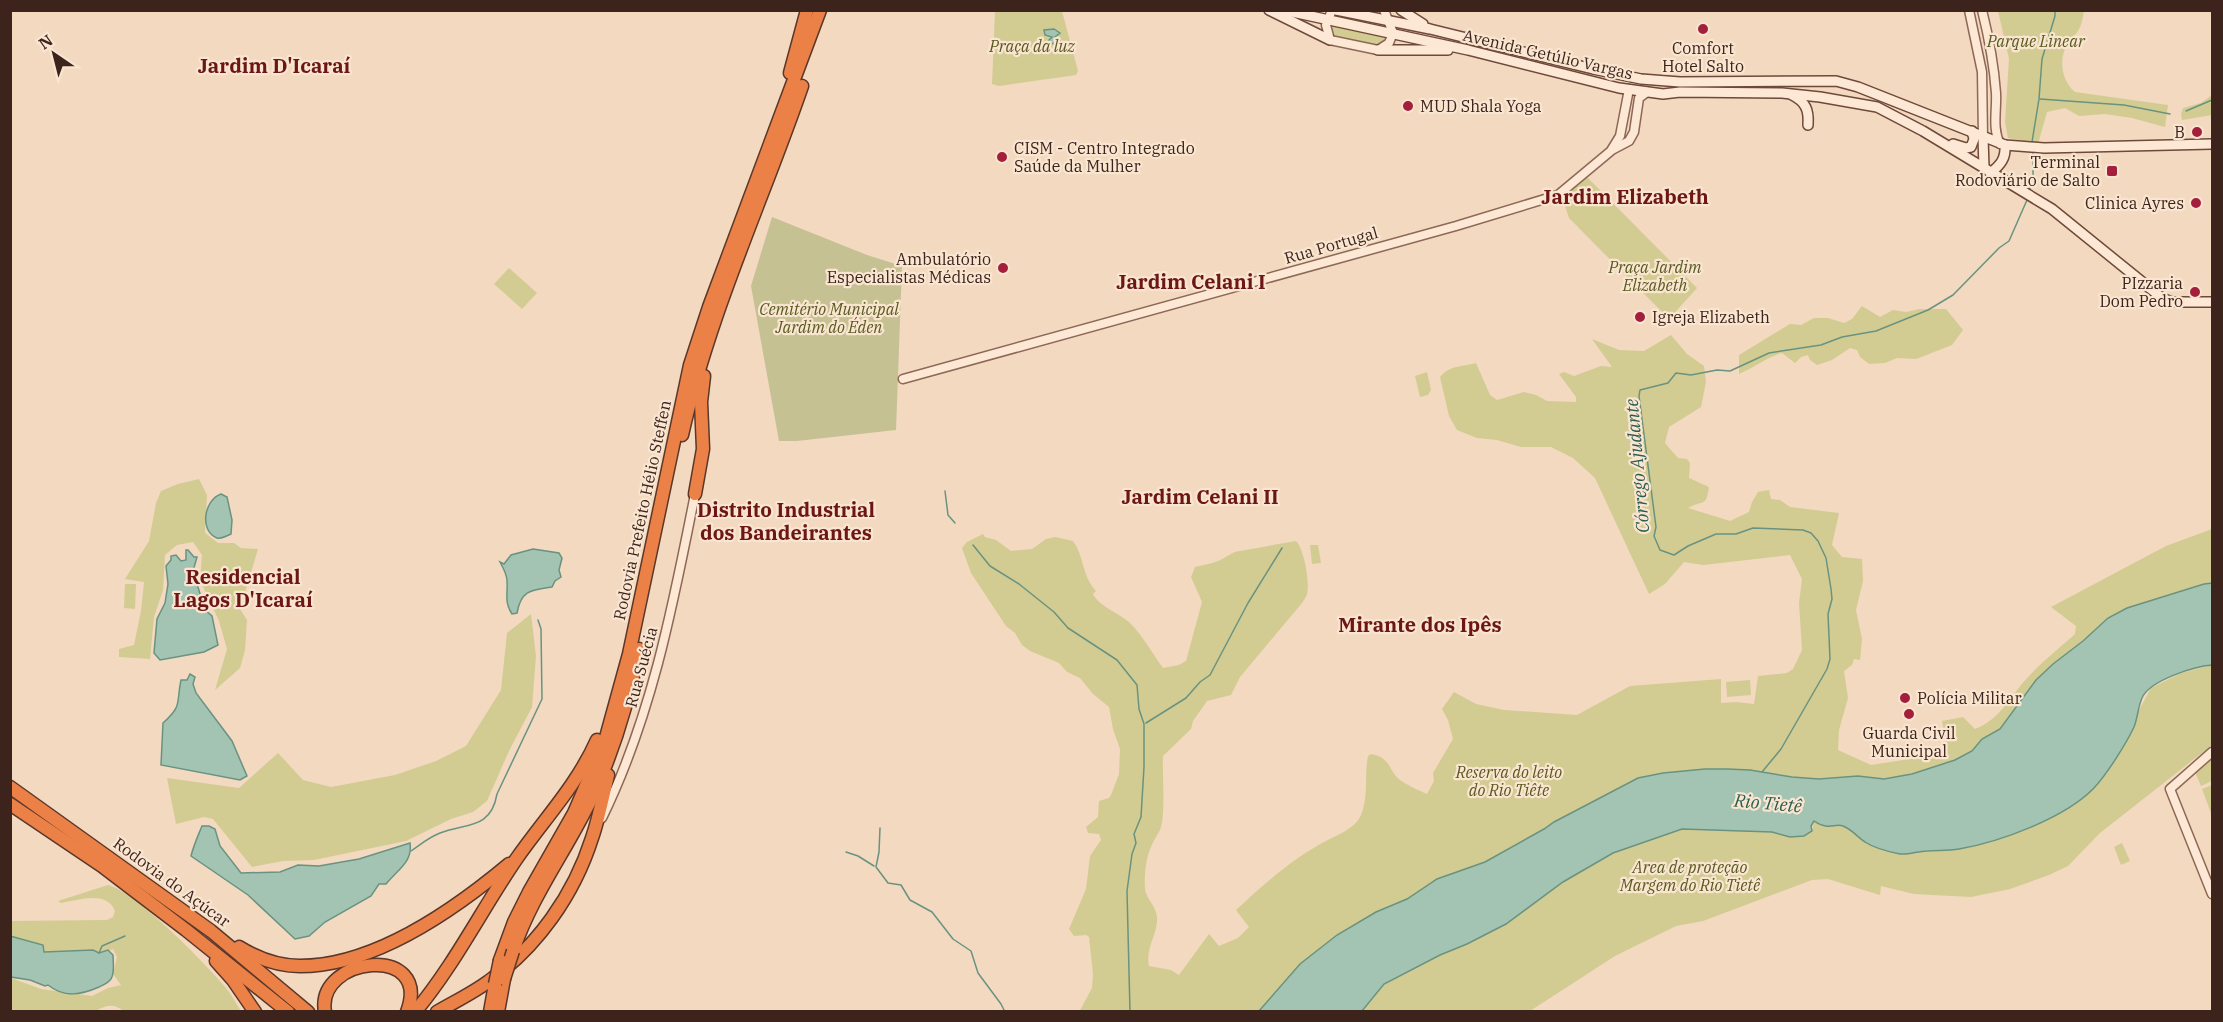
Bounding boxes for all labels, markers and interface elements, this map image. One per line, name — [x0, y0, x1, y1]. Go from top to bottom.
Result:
marker: Comfort Hotel Salto — [1696, 22, 1710, 36]
north arrow — [24, 24, 84, 84]
street label: Avenida Getúlio Vargas — [1461, 25, 1635, 83]
text: N — [34, 30, 56, 54]
park label: Parque Linear — [1986, 31, 2086, 51]
park label: Praça da luz — [988, 36, 1075, 56]
place label: Comfort Hotel Salto — [1662, 38, 1744, 76]
district label: Jardim D'Icaraí — [198, 52, 351, 79]
place label: MUD Shala Yoga — [1420, 96, 1542, 116]
marker: MUD Shala Yoga — [1401, 99, 1415, 113]
place label: B — [2174, 122, 2185, 142]
marker: B — [2190, 125, 2204, 139]
place label: CISM - Centro Integrado Saúde da Mulher — [1014, 138, 1195, 176]
marker: CISM - Centro Integrado Saúde da Mulher — [995, 150, 1009, 164]
place label: Terminal Rodoviário de Salto — [1955, 152, 2100, 190]
marker: Terminal Rodoviário de Salto — [2105, 164, 2119, 178]
district label: Jardim Elizabeth — [1541, 183, 1709, 210]
place label: Clinica Ayres — [2085, 193, 2184, 213]
marker: Clinica Ayres — [2189, 196, 2203, 210]
street label: Rua Portugal — [1282, 222, 1380, 268]
place label: Ambulatório Especialistas Médicas — [827, 249, 991, 287]
park label: Praça Jardim Elizabeth — [1607, 257, 1702, 295]
marker: Ambulatório Especialistas Médicas — [996, 261, 1010, 275]
district label: Jardim Celani I — [1116, 268, 1266, 295]
place label: PIzzaria Dom Pedro — [2099, 273, 2183, 311]
marker: PIzzaria Dom Pedro — [2188, 285, 2202, 299]
park label: Cemitério Municipal Jardim do Éden — [759, 299, 899, 337]
place label: Igreja Elizabeth — [1652, 307, 1770, 327]
marker: Igreja Elizabeth — [1633, 310, 1647, 324]
street label: Rodovia Prefeito Hélio Steffen — [609, 398, 675, 622]
water label: Córrego Ajudante — [1620, 398, 1654, 534]
district label: Jardim Celani II — [1121, 483, 1279, 510]
district label: Distrito Industrial dos Bandeirantes — [697, 496, 875, 546]
district label: Residencial Lagos D'Icaraí — [173, 563, 313, 613]
district label: Mirante dos Ipês — [1338, 611, 1502, 638]
street label: Rua Suécia — [621, 624, 661, 710]
place label: Polícia Militar — [1917, 688, 2022, 708]
marker: Polícia Militar — [1898, 691, 1912, 705]
marker: Guarda Civil Municipal — [1902, 707, 1916, 721]
place label: Guarda Civil Municipal — [1862, 723, 1956, 761]
park label: Reserva do leito do Rio Tiête — [1455, 762, 1562, 800]
water label: Rio Tietê — [1732, 789, 1804, 817]
street label: Rodovia do Açúcar — [110, 833, 234, 931]
park label: Area de proteção Margem do Rio Tietê — [1619, 857, 1761, 895]

